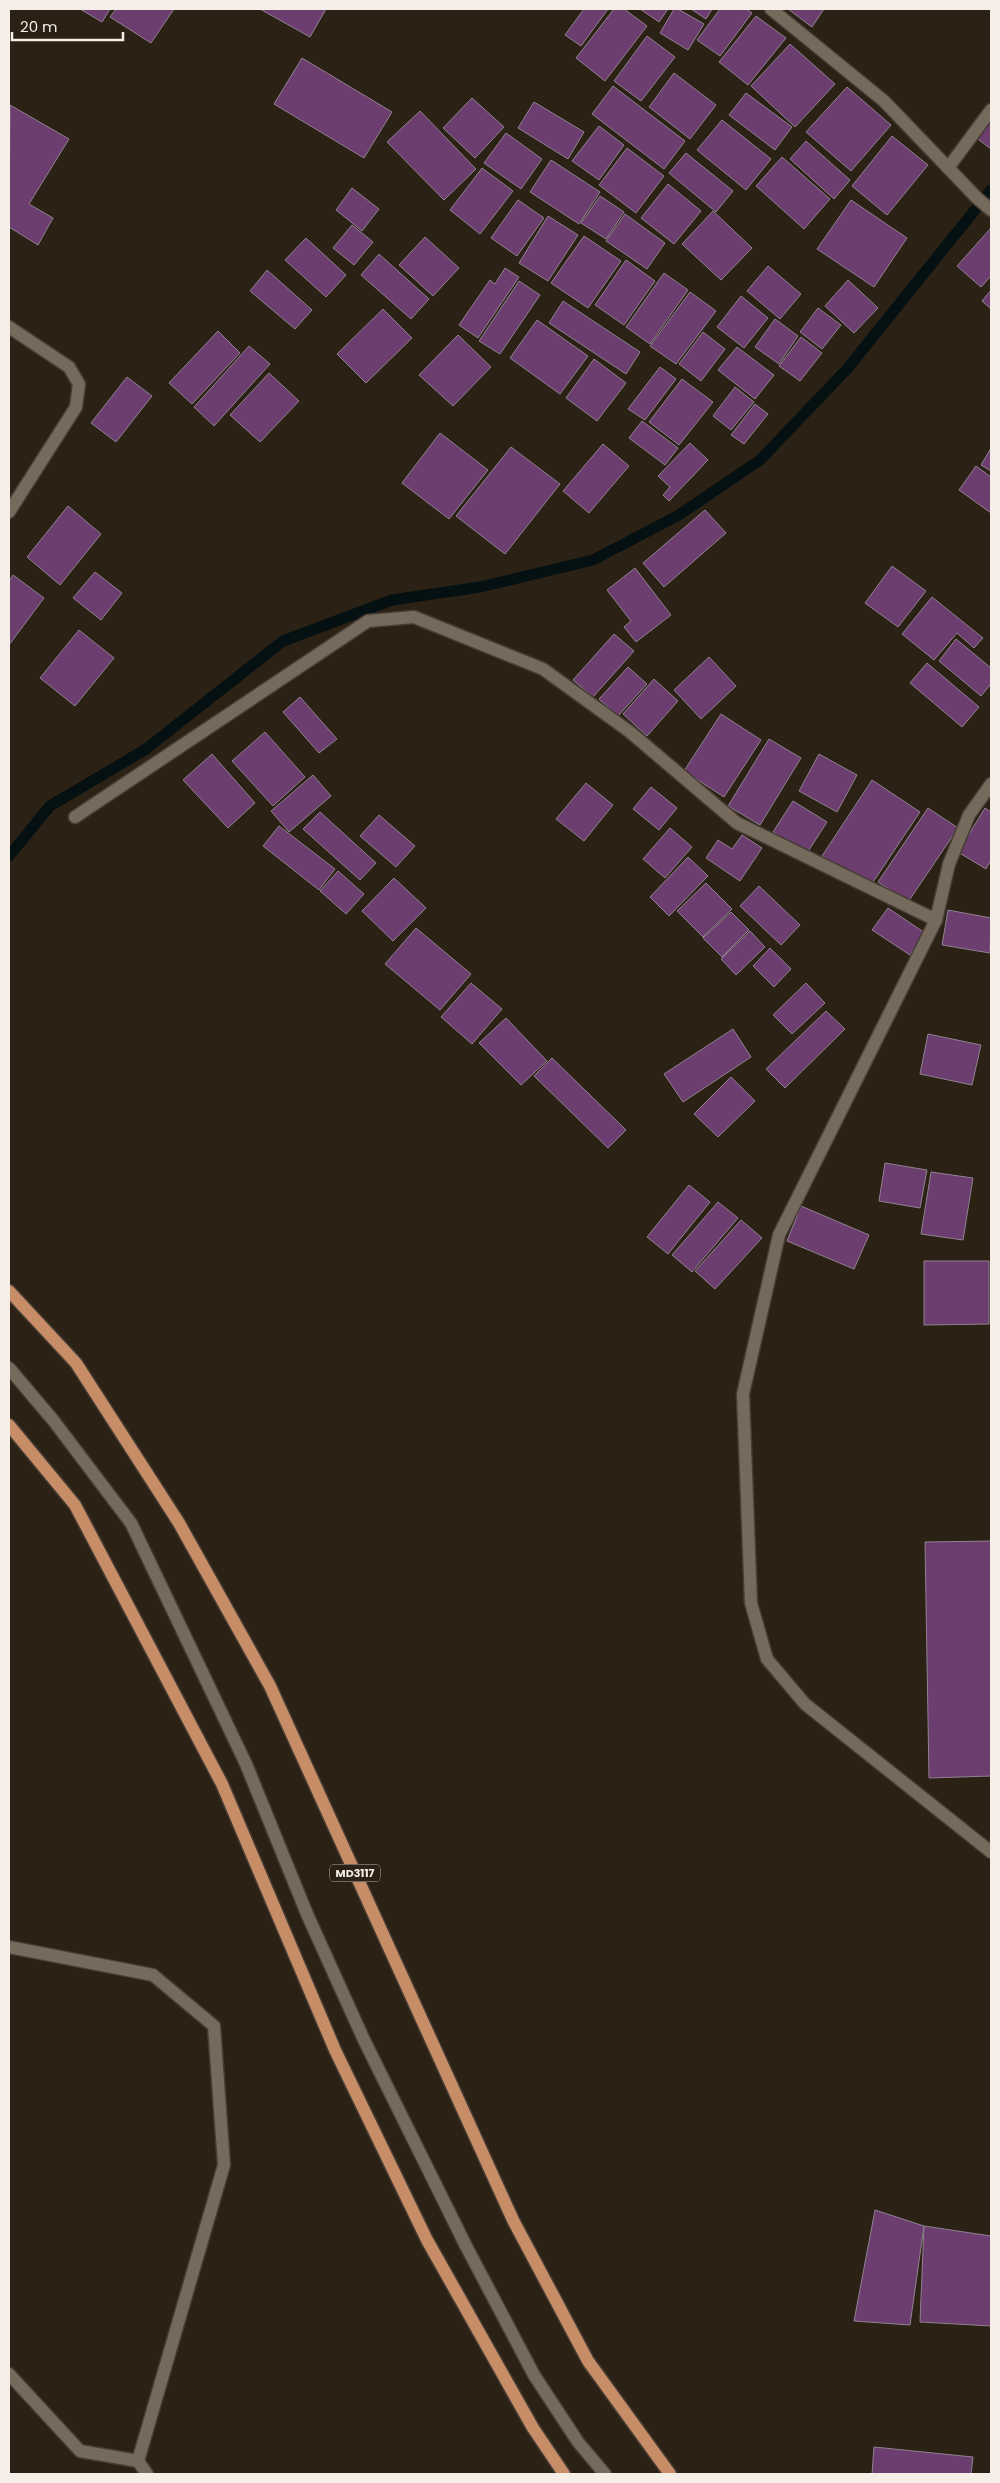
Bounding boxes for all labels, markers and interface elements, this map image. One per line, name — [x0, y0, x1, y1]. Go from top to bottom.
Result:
scale bar — [12, 10, 124, 42]
text: 20 m — [20, 16, 58, 37]
road number: MD3117 — [330, 1865, 380, 1882]

